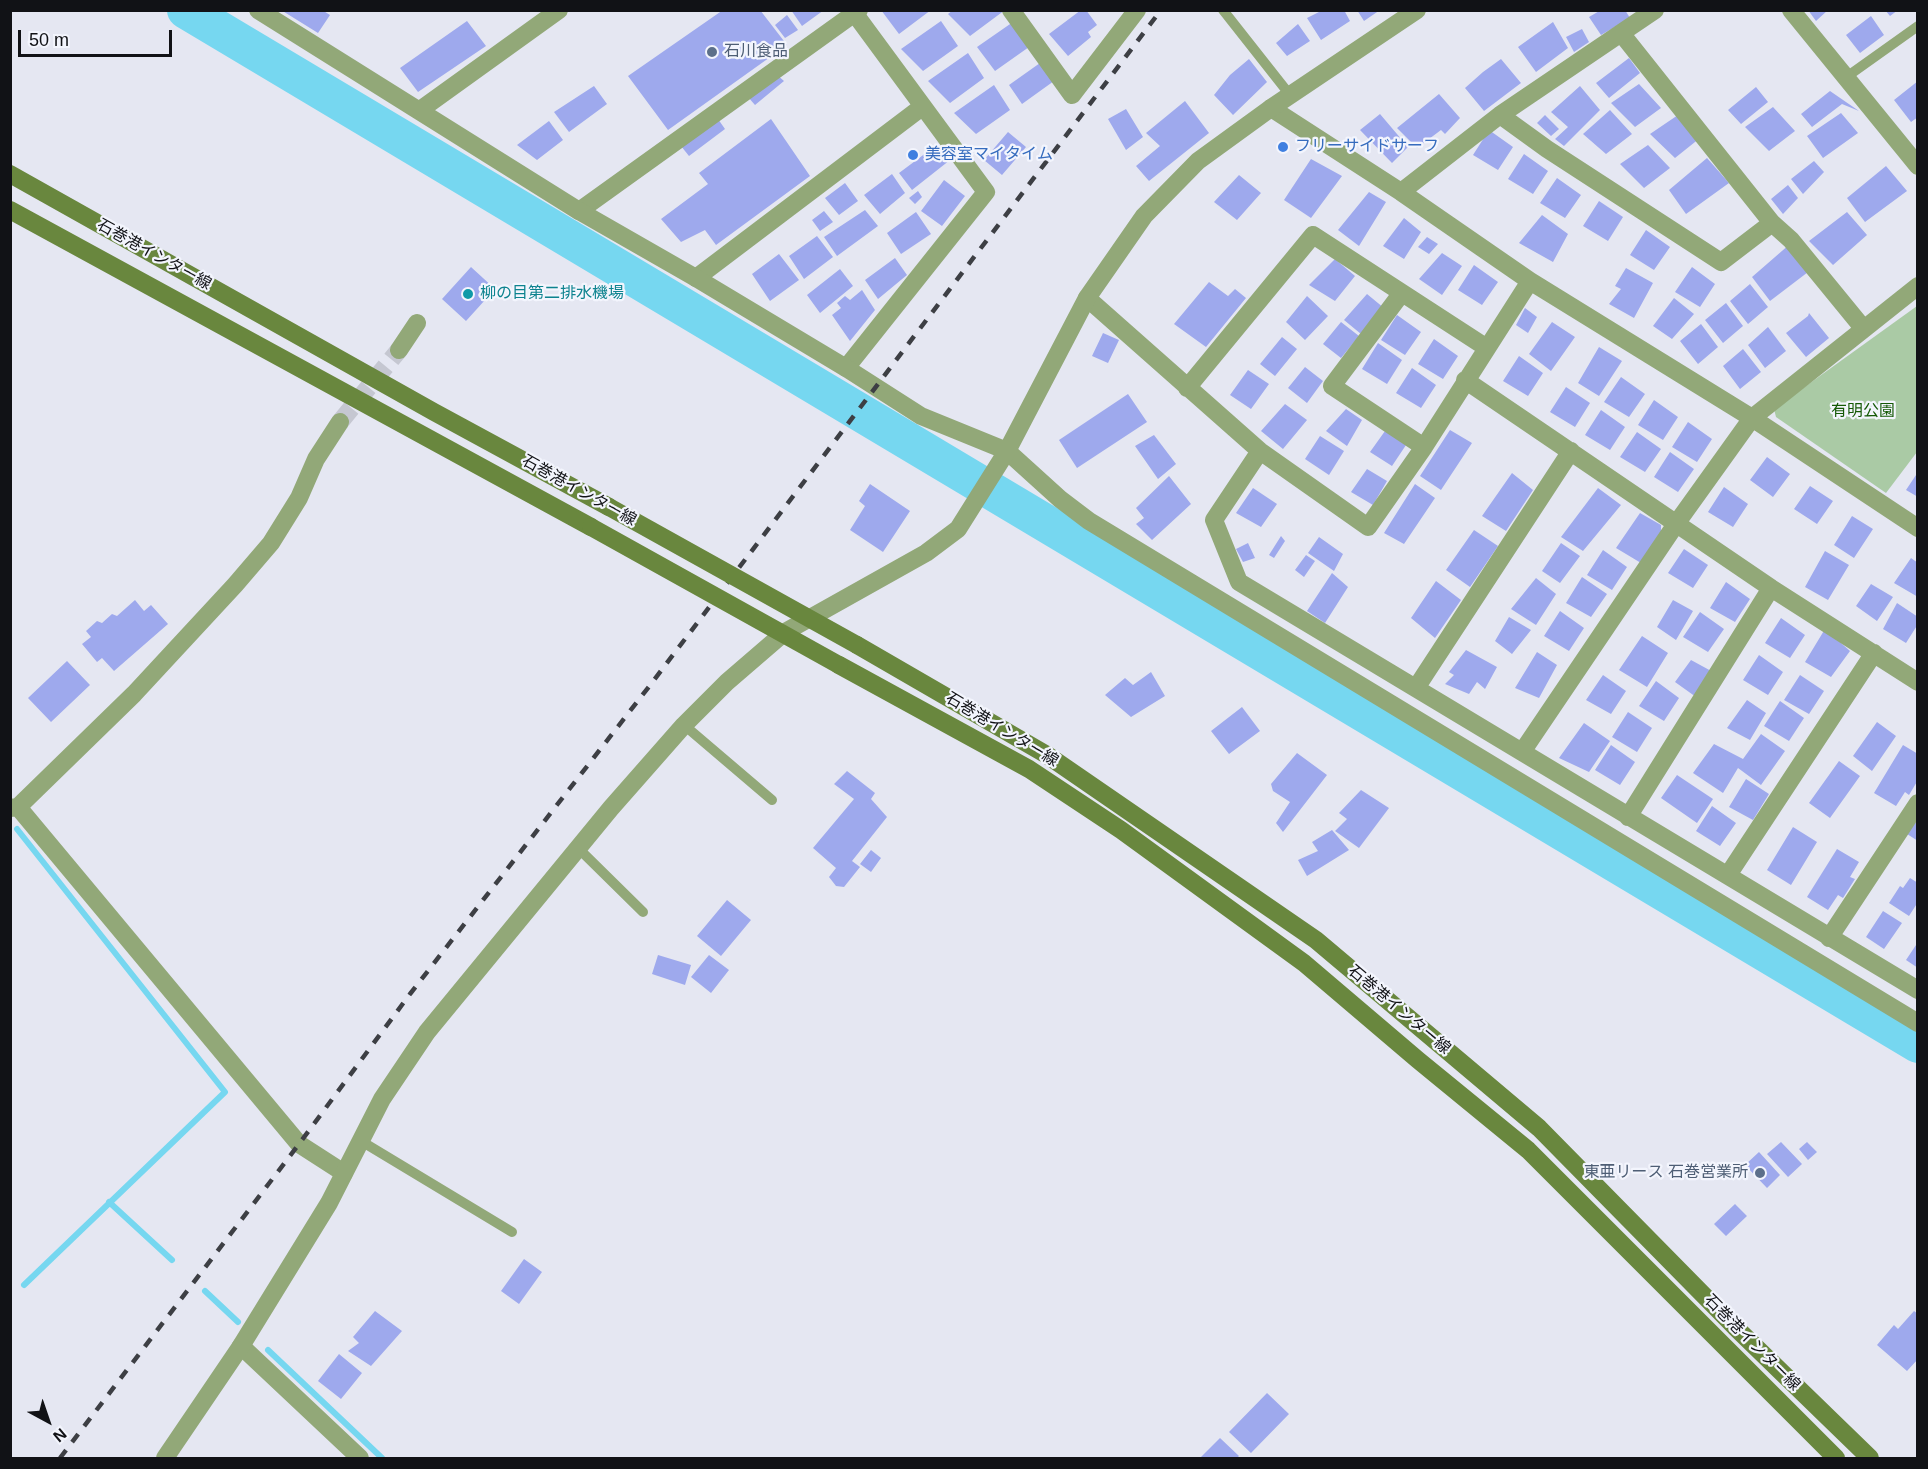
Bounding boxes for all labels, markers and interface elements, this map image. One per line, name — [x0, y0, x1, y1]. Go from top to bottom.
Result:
scale bar — [21, 18, 176, 56]
text: 50 m — [29, 30, 69, 50]
place label: 石川食品 — [724, 42, 788, 62]
marker: 石川食品 — [705, 45, 719, 59]
place label: フリーサイドサーフ — [1295, 137, 1439, 157]
marker: フリーサイドサーフ — [1276, 140, 1290, 154]
place label: 美容室マイタイム — [925, 145, 1053, 165]
marker: 美容室マイタイム — [906, 148, 920, 162]
street label: 石巻港インター線 — [93, 216, 215, 294]
place label: 柳の目第二排水機場 — [480, 284, 624, 304]
marker: 柳の目第二排水機場 — [461, 287, 475, 301]
park label: 有明公園 — [1831, 402, 1895, 422]
street label: 石巻港インター線 — [518, 452, 640, 530]
street label: 石巻港インター線 — [942, 689, 1062, 771]
street label: 石巻港インター線 — [1344, 962, 1454, 1058]
place label: 東亜リース 石巻営業所 — [1584, 1163, 1748, 1183]
marker: 東亜リース 石巻営業所 — [1753, 1166, 1767, 1180]
street label: 石巻港インター線 — [1700, 1291, 1804, 1395]
north arrow — [18, 1391, 78, 1451]
text: N — [50, 1425, 70, 1445]

